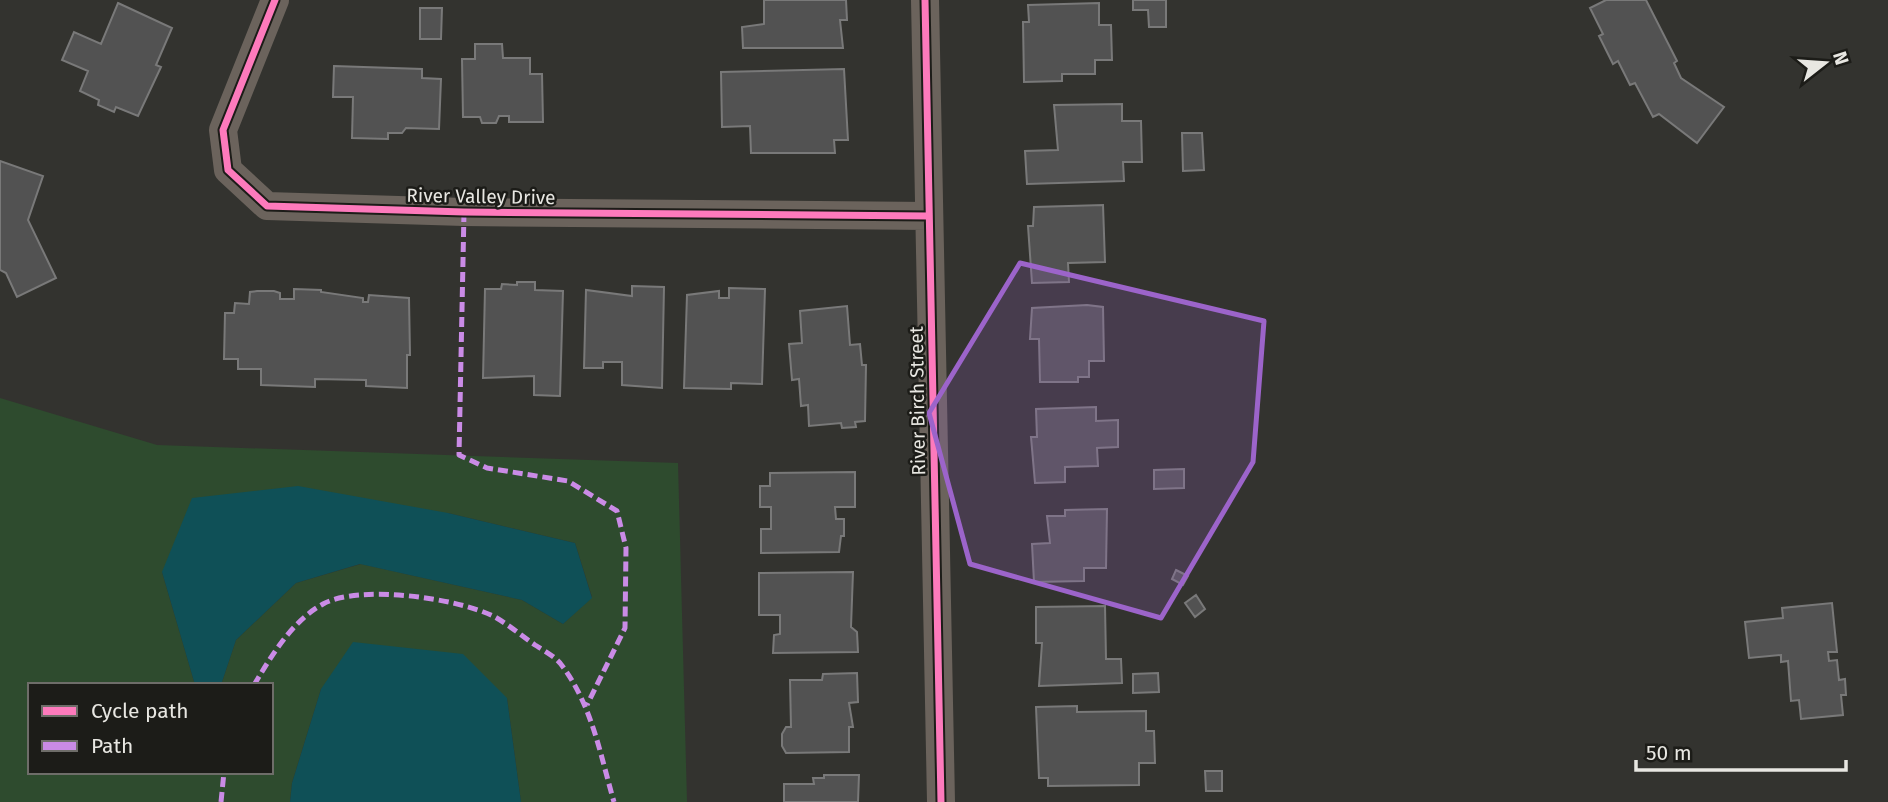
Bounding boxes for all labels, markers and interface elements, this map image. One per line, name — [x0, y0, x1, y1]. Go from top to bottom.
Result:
north arrow — [1790, 28, 1860, 98]
text: N — [1828, 49, 1854, 68]
street label: River Valley Drive — [406, 184, 556, 209]
street label: River Birch Street — [905, 326, 930, 476]
legend — [28, 683, 273, 774]
text: Cycle path — [91, 698, 189, 724]
scale bar — [1636, 728, 1846, 772]
text: Path — [91, 733, 133, 759]
text: 50 m — [1646, 740, 1692, 766]

